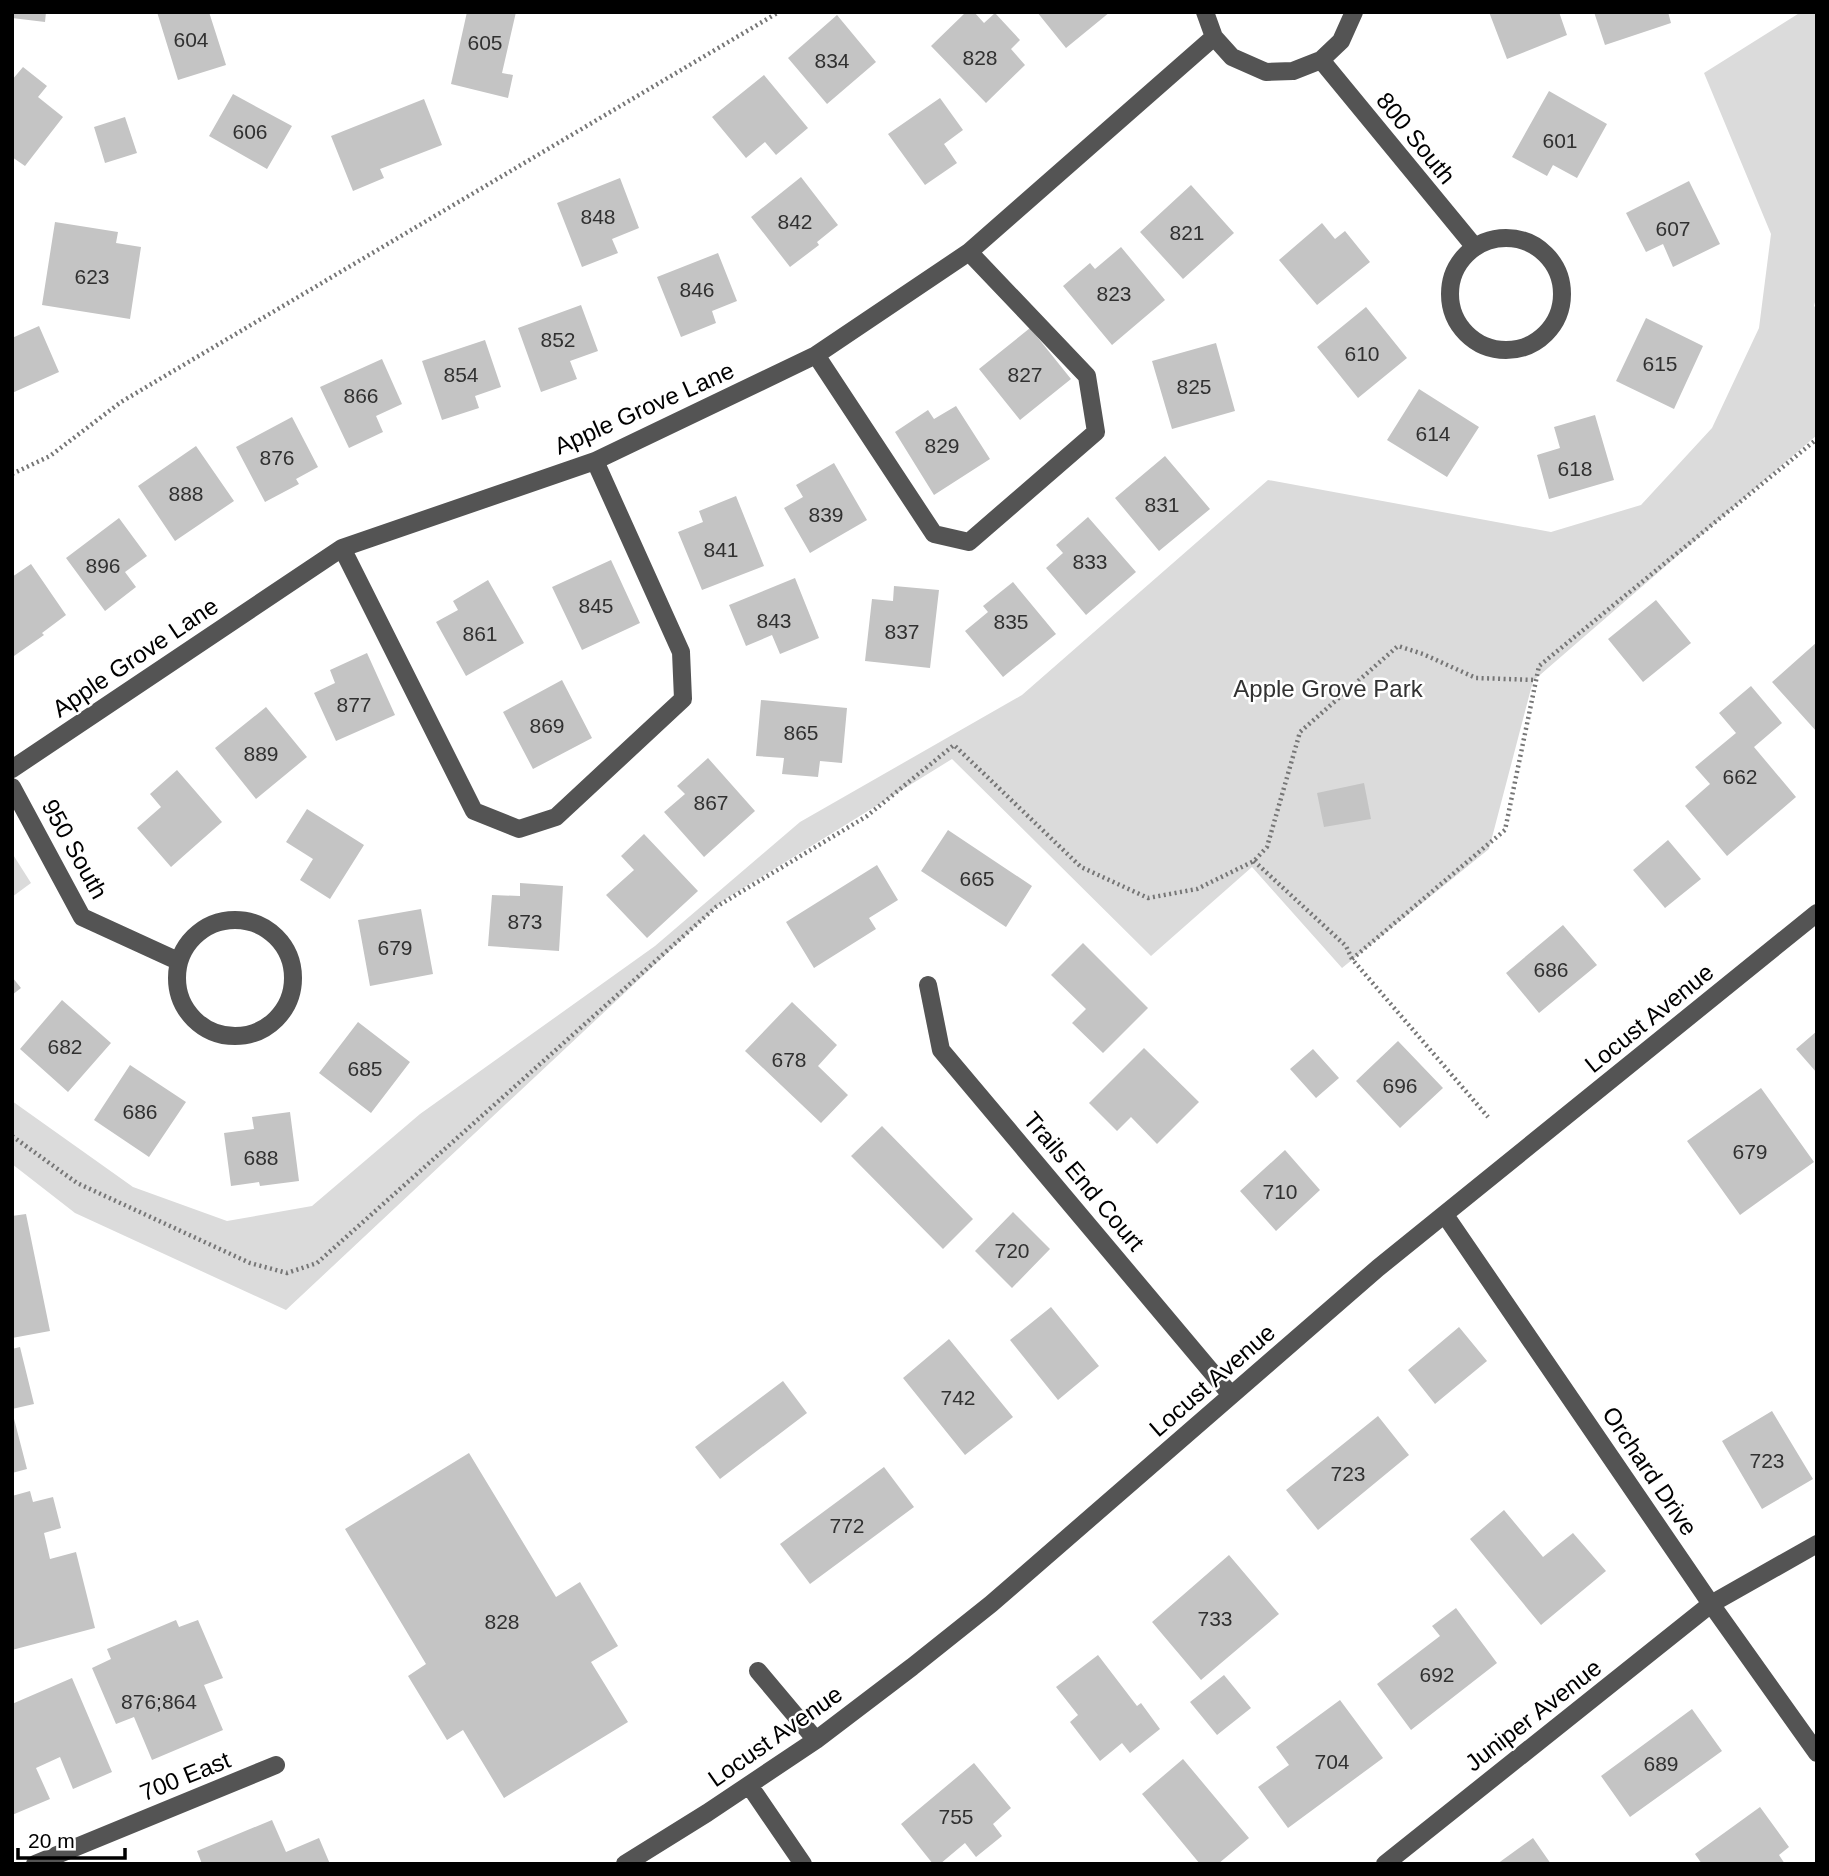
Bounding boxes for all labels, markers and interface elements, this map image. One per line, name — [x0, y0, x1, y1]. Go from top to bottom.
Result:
house number: 604 — [173, 28, 209, 51]
house number: 605 — [467, 31, 503, 54]
house number: 828 — [962, 46, 998, 69]
house number: 834 — [814, 49, 850, 72]
street label: 800 South — [1371, 87, 1461, 189]
house number: 606 — [232, 120, 268, 143]
house number: 601 — [1542, 129, 1578, 152]
house number: 848 — [580, 205, 616, 228]
house number: 842 — [777, 210, 813, 233]
house number: 607 — [1655, 217, 1691, 240]
house number: 821 — [1169, 221, 1205, 244]
house number: 623 — [74, 265, 110, 288]
house number: 846 — [679, 278, 715, 301]
house number: 823 — [1096, 282, 1132, 305]
house number: 852 — [540, 328, 576, 351]
house number: 610 — [1344, 342, 1380, 365]
house number: 615 — [1642, 352, 1678, 375]
street label: Apple Grove Lane — [550, 356, 738, 460]
house number: 854 — [443, 363, 479, 386]
house number: 827 — [1007, 363, 1043, 386]
house number: 825 — [1176, 375, 1212, 398]
house number: 866 — [343, 384, 379, 407]
house number: 614 — [1415, 422, 1451, 445]
house number: 829 — [924, 434, 960, 457]
house number: 876 — [259, 446, 295, 469]
house number: 618 — [1557, 457, 1593, 480]
house number: 888 — [168, 482, 204, 505]
house number: 831 — [1144, 493, 1180, 516]
house number: 839 — [808, 503, 844, 526]
house number: 841 — [703, 538, 739, 561]
house number: 833 — [1072, 550, 1108, 573]
house number: 896 — [85, 554, 121, 577]
street label: Apple Grove Lane — [47, 592, 223, 722]
house number: 845 — [578, 594, 614, 617]
house number: 843 — [756, 609, 792, 632]
house number: 835 — [993, 610, 1029, 633]
house number: 837 — [884, 620, 920, 643]
house number: 861 — [462, 622, 498, 645]
park label: Apple Grove Park — [1233, 675, 1424, 702]
house number: 877 — [336, 693, 372, 716]
house number: 869 — [529, 714, 565, 737]
house number: 865 — [783, 721, 819, 744]
house number: 889 — [243, 742, 279, 765]
house number: 662 — [1722, 765, 1758, 788]
house number: 867 — [693, 791, 729, 814]
street label: 950 South — [37, 795, 113, 903]
house number: 665 — [959, 867, 995, 890]
house number: 873 — [507, 910, 543, 933]
house number: 679 — [377, 936, 413, 959]
house number: 686 — [1533, 958, 1569, 981]
street label: Locust Avenue — [1579, 958, 1719, 1078]
house number: 682 — [47, 1035, 83, 1058]
house number: 678 — [771, 1048, 807, 1071]
house number: 685 — [347, 1057, 383, 1080]
house number: 696 — [1382, 1074, 1418, 1097]
house number: 686 — [122, 1100, 158, 1123]
street label: Trails End Court — [1018, 1106, 1150, 1256]
house number: 679 — [1732, 1140, 1768, 1163]
house number: 688 — [243, 1146, 279, 1169]
house number: 710 — [1262, 1180, 1298, 1203]
house number: 720 — [994, 1239, 1030, 1262]
street label: Locust Avenue — [1144, 1318, 1280, 1442]
house number: 742 — [940, 1386, 976, 1409]
street label: Orchard Drive — [1597, 1402, 1703, 1540]
house number: 723 — [1749, 1449, 1785, 1472]
house number: 723 — [1330, 1462, 1366, 1485]
house number: 772 — [829, 1514, 865, 1537]
house number: 733 — [1197, 1607, 1233, 1630]
house number: 828 — [484, 1610, 520, 1633]
street label: Juniper Avenue — [1460, 1654, 1606, 1776]
house number: 692 — [1419, 1663, 1455, 1686]
street label: Locust Avenue — [703, 1680, 847, 1792]
house number: 876;864 — [121, 1690, 197, 1713]
street label: 700 East — [136, 1746, 234, 1806]
house number: 704 — [1314, 1750, 1350, 1773]
house number: 689 — [1643, 1752, 1679, 1775]
house number: 755 — [938, 1805, 974, 1828]
scale bar — [18, 1816, 124, 1860]
text: 20 m — [28, 1829, 75, 1852]

